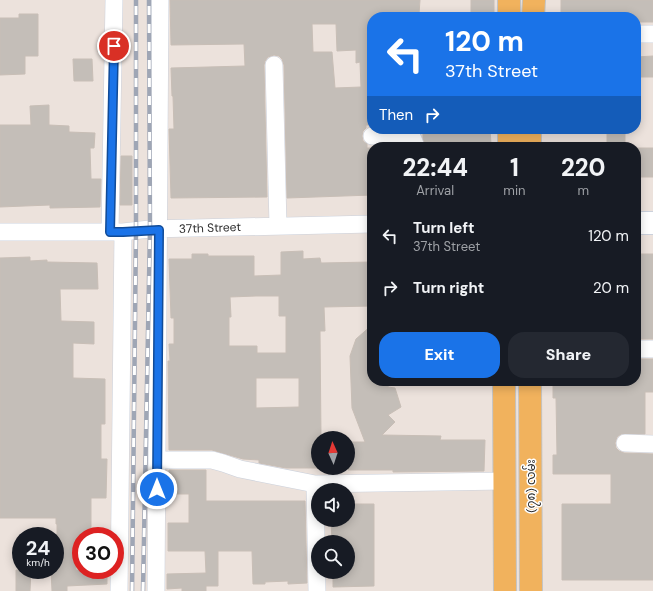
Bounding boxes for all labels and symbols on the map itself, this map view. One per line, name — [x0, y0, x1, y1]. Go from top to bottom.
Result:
pin — [97, 29, 131, 63]
street label: 37th Street — [179, 219, 242, 237]
north arrow — [311, 431, 355, 475]
street label: (၇၈) လမ်း — [522, 459, 541, 513]
position arrow — [136, 468, 178, 510]
speed limit sign: 30 — [72, 527, 124, 579]

